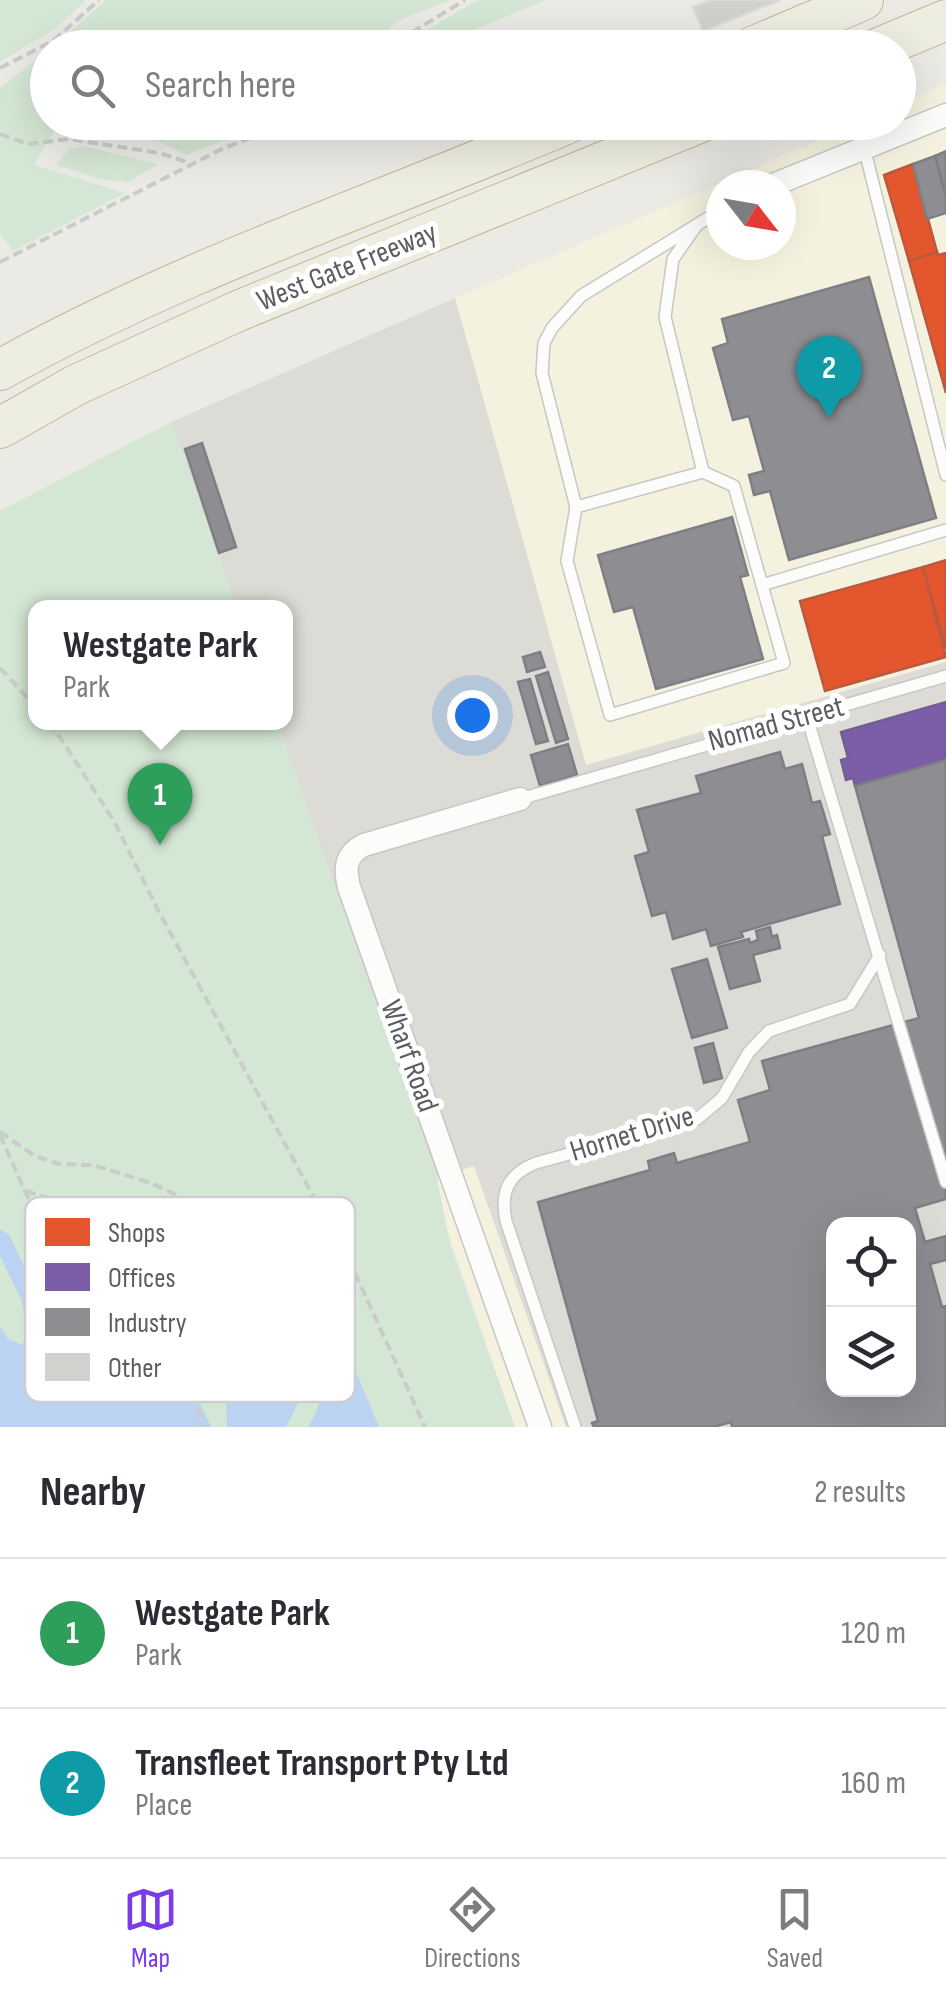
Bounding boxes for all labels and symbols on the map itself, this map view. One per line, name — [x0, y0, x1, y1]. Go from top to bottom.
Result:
north arrow — [706, 170, 796, 260]
street label: West Gate Freeway — [252, 214, 443, 319]
pin: 2 — [796, 336, 862, 418]
street label: Nomad Street — [704, 689, 848, 759]
your location — [447, 690, 498, 741]
pin: 1 — [128, 762, 192, 845]
street label: Wharf Road — [372, 995, 446, 1117]
street label: Hornet Drive — [566, 1098, 698, 1170]
legend — [25, 1197, 355, 1402]
text: Shops — [108, 1217, 165, 1250]
text: Offices — [108, 1262, 175, 1295]
text: Industry — [108, 1307, 187, 1340]
text: Other — [108, 1352, 162, 1385]

